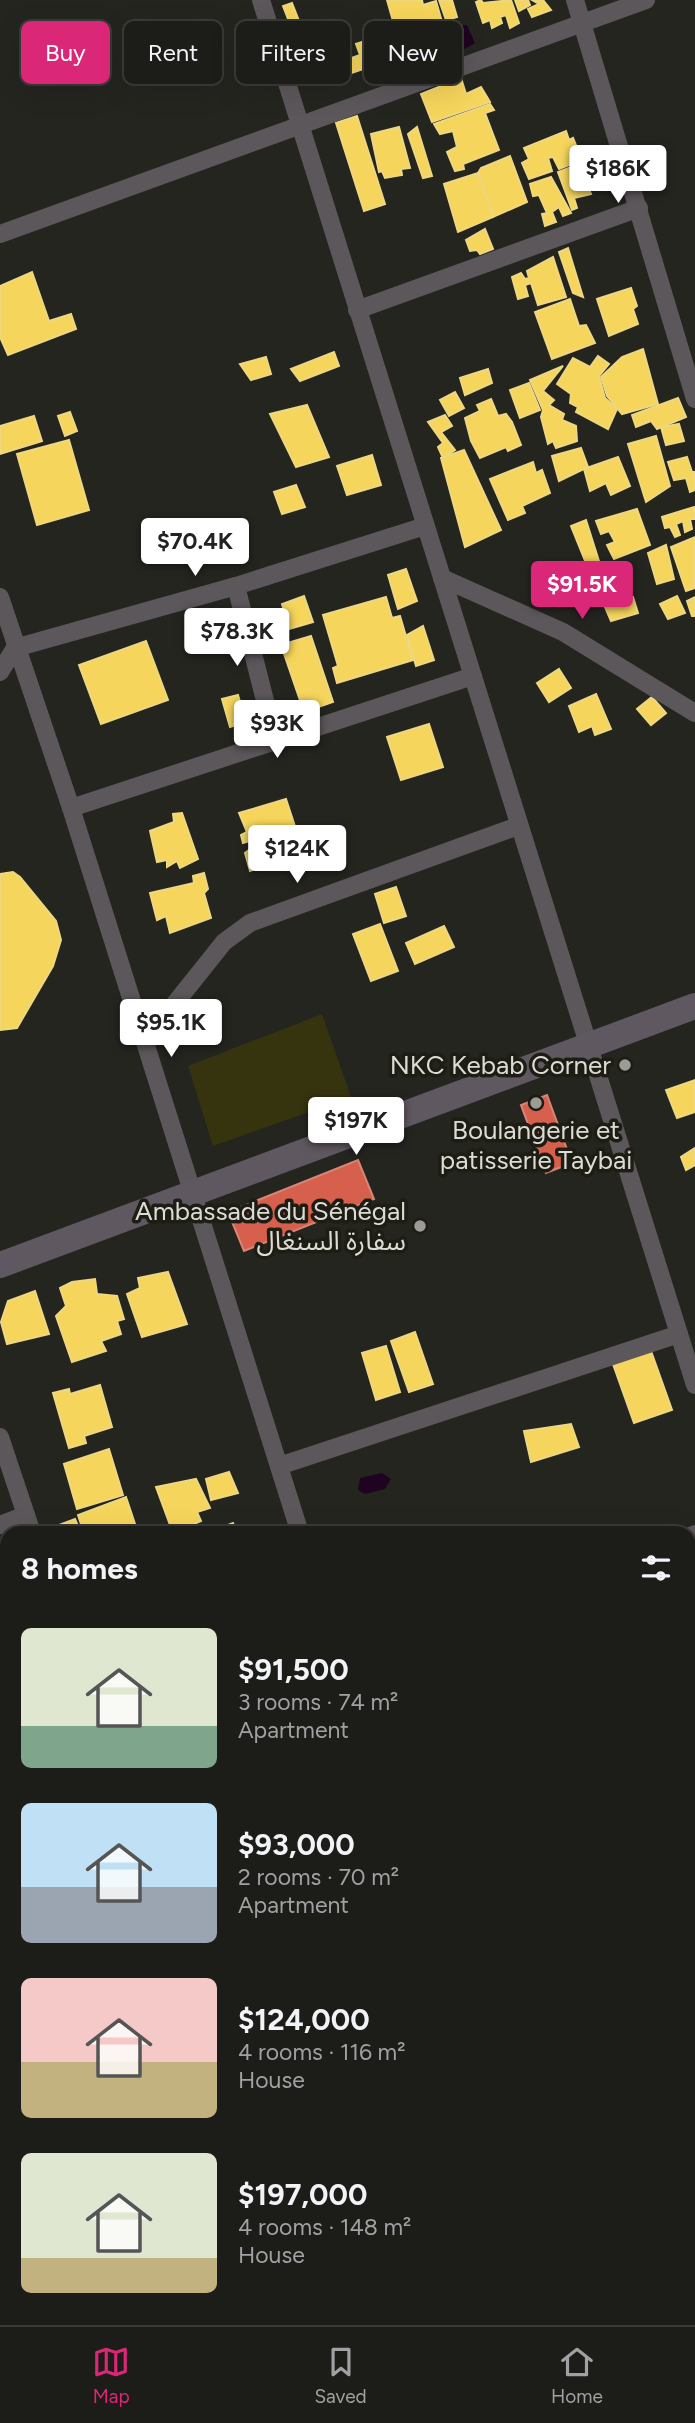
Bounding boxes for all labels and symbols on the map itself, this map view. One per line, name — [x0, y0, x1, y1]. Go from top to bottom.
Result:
pin: $186K — [569, 146, 667, 205]
pin: $70.4K — [138, 518, 252, 578]
pin: $91.5K — [525, 562, 639, 621]
pin: $78.3K — [180, 608, 294, 668]
pin: $93K — [236, 700, 318, 760]
pin: $124K — [248, 826, 346, 885]
pin: $95.1K — [114, 1000, 228, 1059]
place label: NKC Kebab Corner — [390, 1049, 611, 1081]
marker: NKC Kebab Corner — [617, 1057, 633, 1073]
marker: Boulangerie et patisserie Taybai — [528, 1095, 544, 1111]
pin: $197K — [307, 1098, 405, 1157]
place label: Boulangerie et patisserie Taybai — [440, 1114, 632, 1176]
place label: Ambassade du Sénégal سفارة السنغال — [135, 1195, 406, 1257]
marker: Ambassade du Sénégal سفارة السنغال — [412, 1218, 428, 1234]

